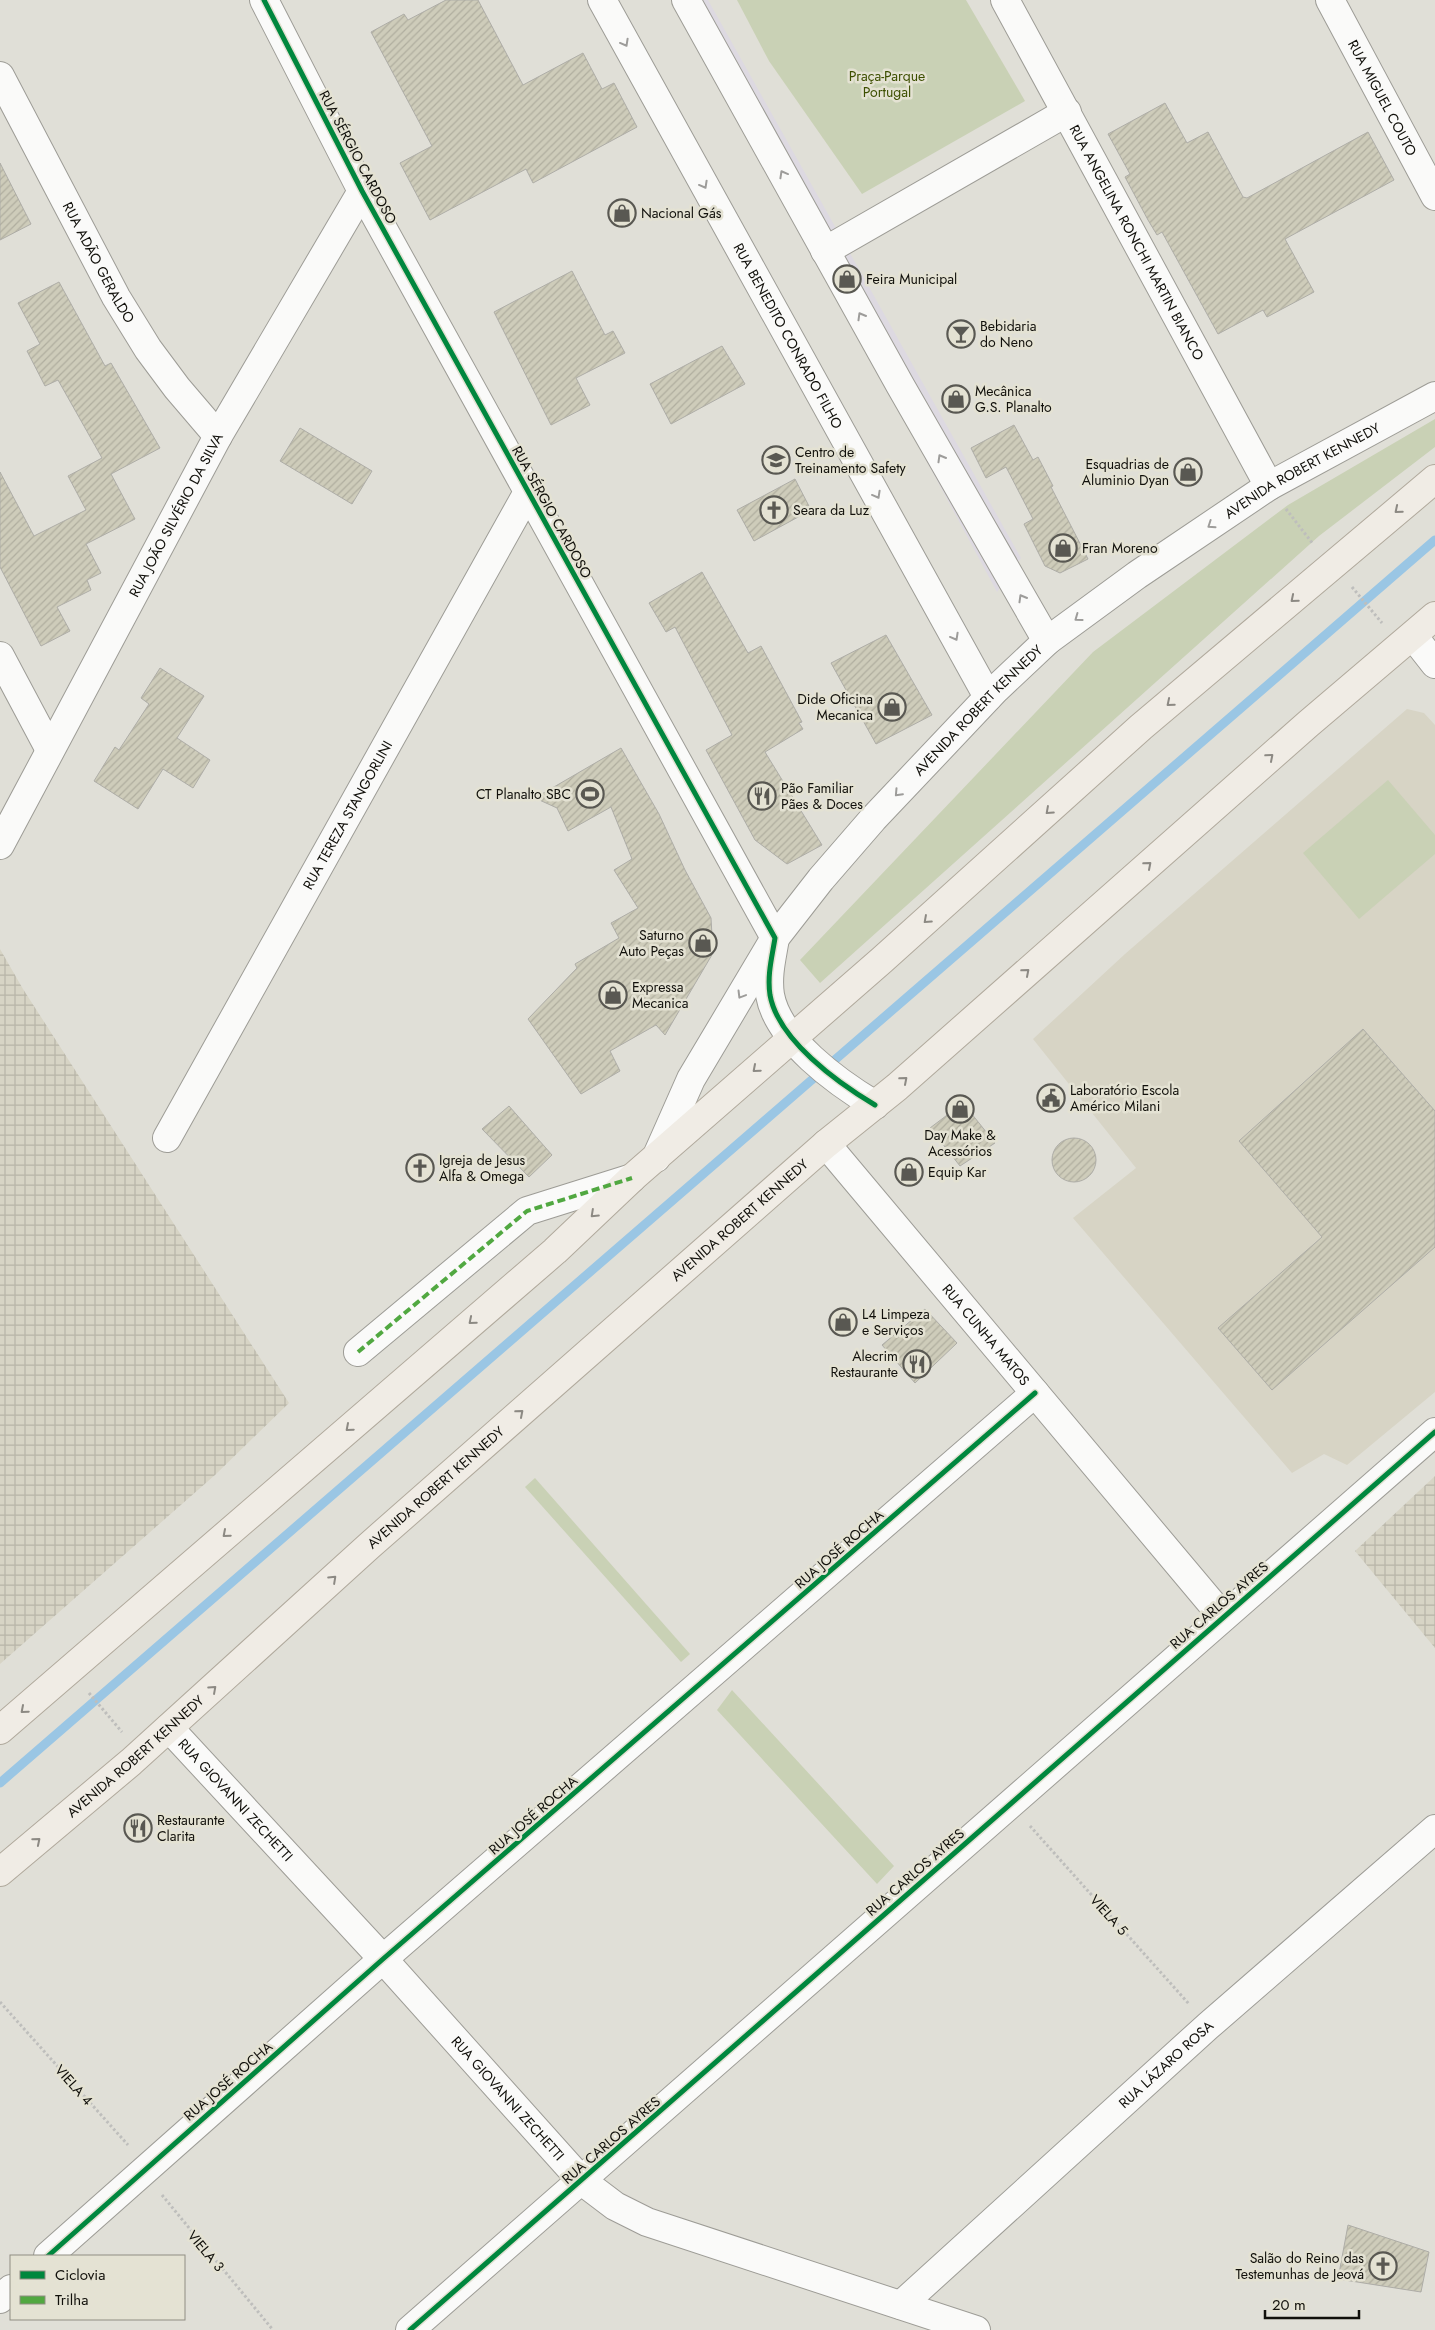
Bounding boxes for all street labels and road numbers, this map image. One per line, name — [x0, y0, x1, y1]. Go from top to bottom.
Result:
street label: RUA MIGUEL COUTO — [1343, 36, 1422, 159]
street label: RUA SÉRGIO CARDOSO — [314, 87, 402, 227]
street label: RUA ANGELINA RONCHI MARTIN BIANCO — [1065, 121, 1209, 364]
street label: RUA ADÃO GERALDO — [58, 198, 140, 327]
street label: RUA BENEDITO CONRADO FILHO — [729, 239, 848, 432]
street label: AVENIDA ROBERT KENNEDY — [1220, 418, 1384, 523]
street label: RUA JOÃO SILVÉRIO DA SILVA — [124, 429, 228, 601]
street label: RUA SÉRGIO CARDOSO — [507, 442, 597, 582]
street label: AVENIDA ROBERT KENNEDY — [909, 640, 1047, 780]
street label: RUA TEREZA STANGORLINI — [298, 737, 397, 893]
street label: AVENIDA ROBERT KENNEDY — [667, 1154, 813, 1286]
street label: RUA CUNHA MATOS — [938, 1280, 1035, 1390]
street label: AVENIDA ROBERT KENNEDY — [363, 1422, 509, 1553]
street label: RUA JOSÉ ROCHA — [790, 1504, 888, 1593]
street label: RUA CARLOS AYRES — [1165, 1556, 1273, 1653]
street label: AVENIDA ROBERT KENNEDY — [62, 1690, 208, 1822]
street label: RUA GIOVANNI ZECHETTI — [174, 1734, 298, 1866]
street label: RUA JOSÉ ROCHA — [484, 1770, 582, 1859]
street label: RUA CARLOS AYRES — [861, 1823, 969, 1920]
street label: VIELA 5 — [1085, 1890, 1133, 1940]
street label: RUA LÁZARO ROSA — [1114, 2015, 1218, 2113]
street label: RUA GIOVANNI ZECHETTI — [447, 2032, 569, 2165]
street label: RUA JOSÉ ROCHA — [179, 2036, 277, 2125]
street label: VIELA 4 — [50, 2060, 98, 2110]
street label: RUA CARLOS AYRES — [557, 2091, 665, 2188]
street label: VIELA 3 — [183, 2226, 229, 2276]

